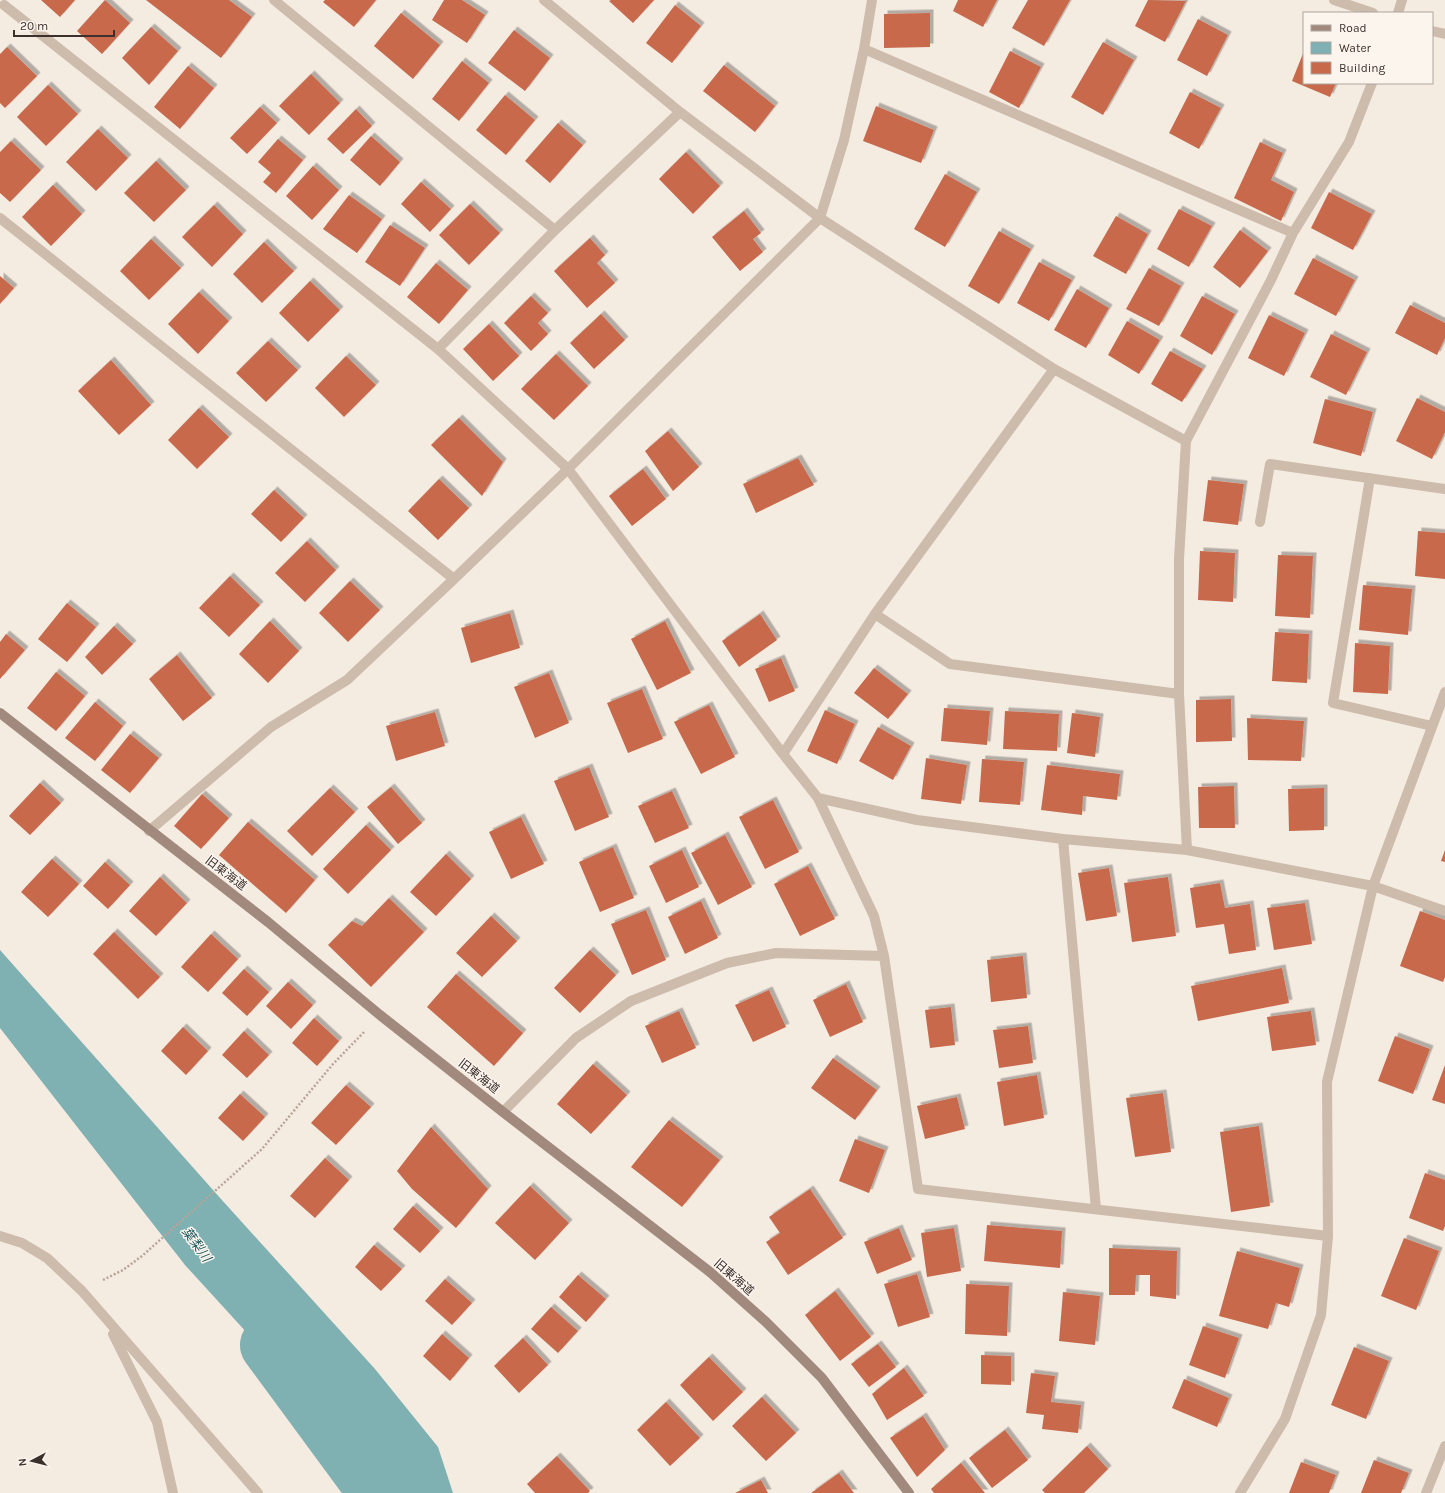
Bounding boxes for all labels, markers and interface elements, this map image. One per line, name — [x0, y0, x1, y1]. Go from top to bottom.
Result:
scale bar — [14, 12, 114, 38]
legend — [1303, 12, 1433, 84]
text: 20 m — [20, 19, 48, 33]
text: Road — [1339, 21, 1367, 35]
text: Water — [1339, 41, 1372, 55]
text: Building — [1339, 61, 1386, 75]
street label: 旧東海道 — [203, 853, 249, 893]
street label: 旧東海道 — [456, 1056, 502, 1096]
water label: 葉梨川 — [179, 1224, 215, 1266]
street label: 旧東海道 — [711, 1256, 757, 1298]
north arrow — [12, 1441, 52, 1481]
text: N — [16, 1457, 30, 1467]

